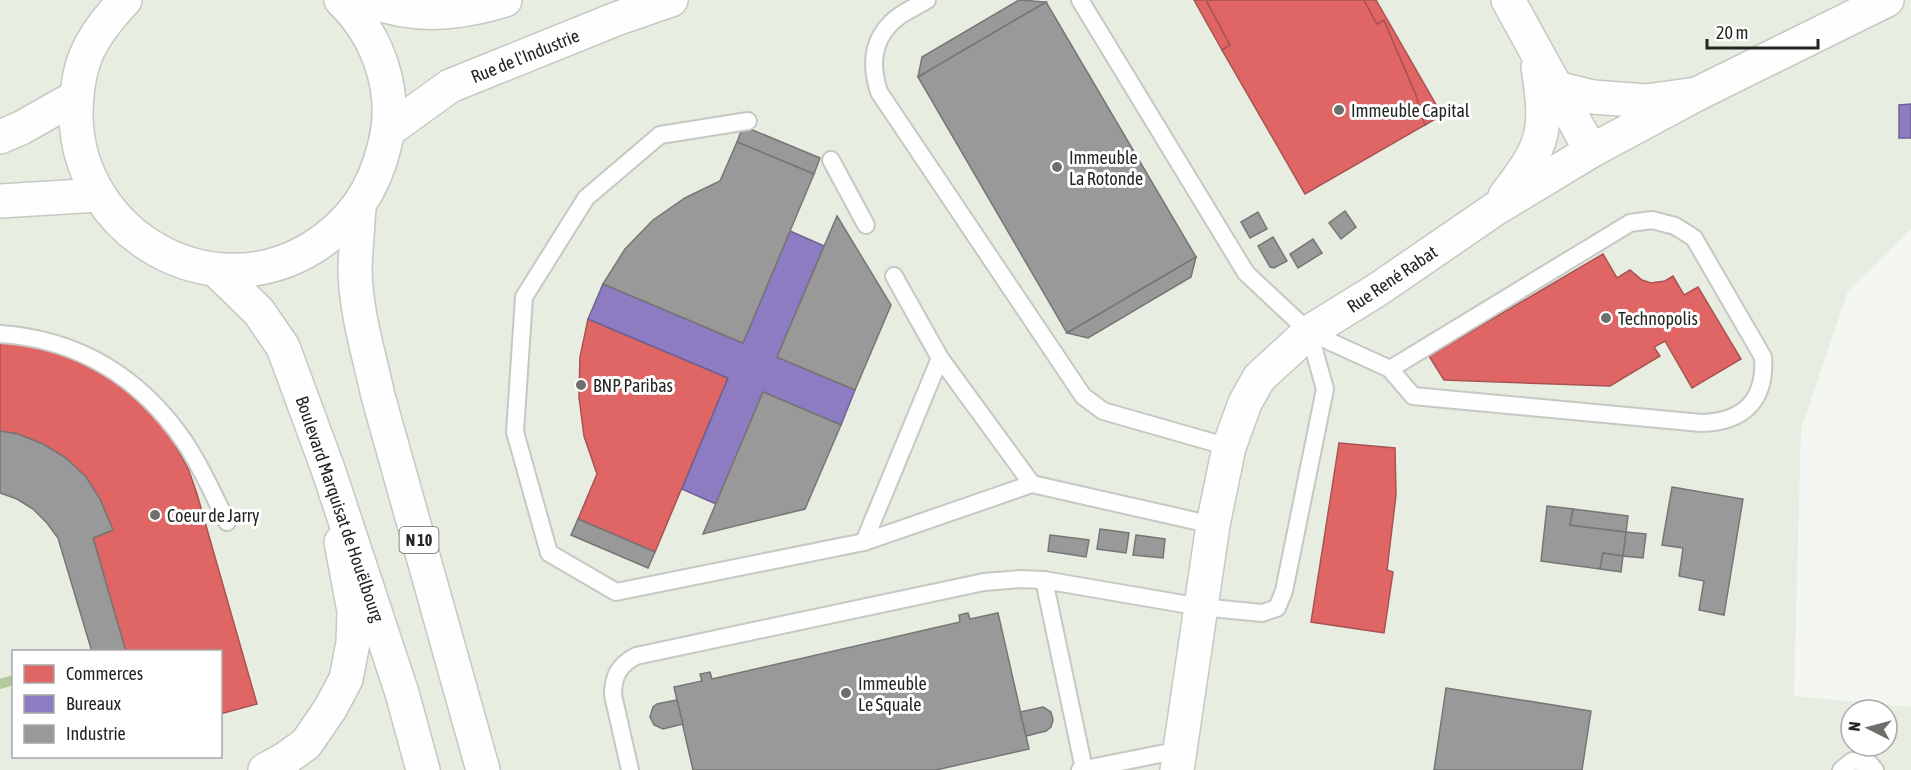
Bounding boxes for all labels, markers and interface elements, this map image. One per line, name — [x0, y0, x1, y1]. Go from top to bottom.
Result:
scale bar — [1707, 12, 1818, 50]
text: 20 m — [1716, 22, 1748, 43]
street label: Rue de l'Industrie — [468, 25, 582, 87]
place label: Immeuble Capital — [1351, 100, 1470, 121]
marker: Immeuble Capital — [1332, 103, 1346, 117]
place label: Immeuble La Rotonde — [1069, 147, 1143, 189]
marker: Immeuble La Rotonde — [1050, 160, 1064, 174]
street label: Rue René Rabat — [1343, 241, 1441, 317]
place label: Technopolis — [1618, 308, 1698, 329]
marker: Technopolis — [1599, 311, 1613, 325]
place label: BNP Paribas — [593, 375, 673, 396]
marker: BNP Paribas — [574, 378, 588, 392]
street label: Boulevard Marquisat de Houëlbourg — [291, 393, 389, 625]
place label: Coeur de Jarry — [167, 505, 260, 526]
marker: Coeur de Jarry — [148, 508, 162, 522]
road number: N 10 — [400, 527, 438, 553]
legend — [12, 650, 222, 758]
text: Commerces — [66, 663, 143, 684]
place label: Immeuble Le Squale — [858, 673, 927, 715]
marker: Immeuble Le Squale — [839, 686, 853, 700]
text: Bureaux — [66, 693, 121, 714]
north arrow — [1839, 698, 1899, 758]
text: N — [1845, 721, 1864, 732]
text: Industrie — [66, 723, 126, 744]

